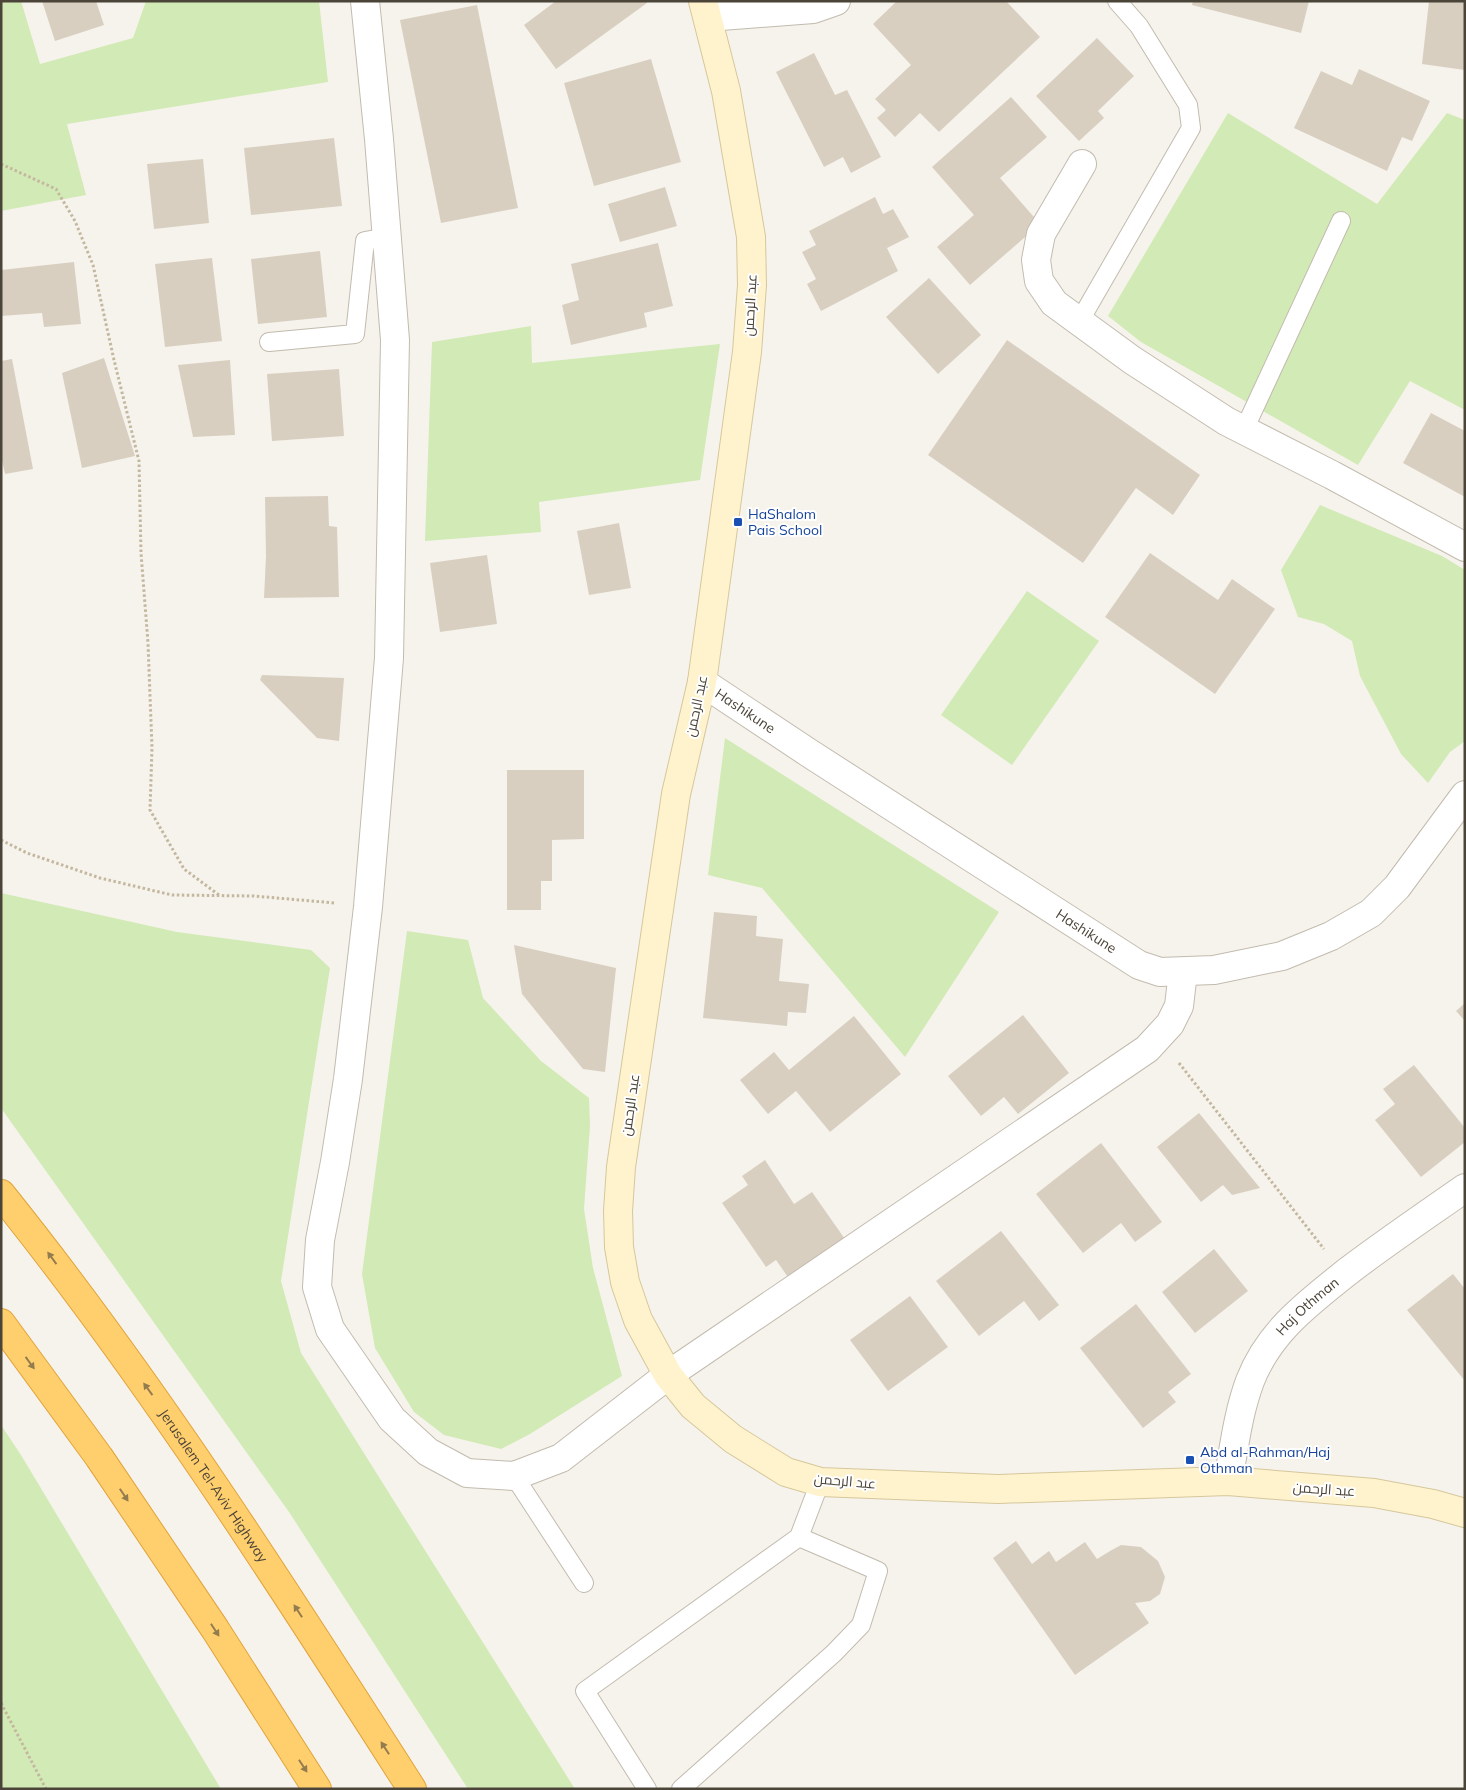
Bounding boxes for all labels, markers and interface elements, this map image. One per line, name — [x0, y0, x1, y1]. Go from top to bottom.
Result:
street label: عبد الرحمن — [739, 273, 761, 337]
place label: HaShalom Pais School — [748, 505, 822, 539]
marker: HaShalom Pais School — [732, 516, 744, 528]
street label: عبد الرحمن — [681, 674, 711, 738]
street label: Hashikune — [712, 684, 779, 737]
street label: Hashikune — [1052, 905, 1120, 957]
street label: عبد الرحمن — [617, 1073, 643, 1137]
one-way arrow — [47, 1251, 57, 1265]
street label: Haj Othman — [1272, 1273, 1342, 1339]
one-way arrow — [25, 1356, 35, 1369]
one-way arrow — [143, 1382, 153, 1396]
street label: Jerusalem Tel-Aviv Highway — [155, 1405, 272, 1566]
place label: Abd al-Rahman/Haj Othman — [1200, 1443, 1330, 1477]
marker: Abd al-Rahman/Haj Othman — [1184, 1454, 1196, 1466]
street label: عبد الرحمن — [813, 1469, 877, 1493]
street label: عبد الرحمن — [1292, 1478, 1356, 1500]
one-way arrow — [120, 1488, 129, 1501]
one-way arrow — [293, 1604, 302, 1618]
one-way arrow — [210, 1623, 220, 1636]
one-way arrow — [381, 1741, 390, 1754]
one-way arrow — [298, 1760, 308, 1773]

